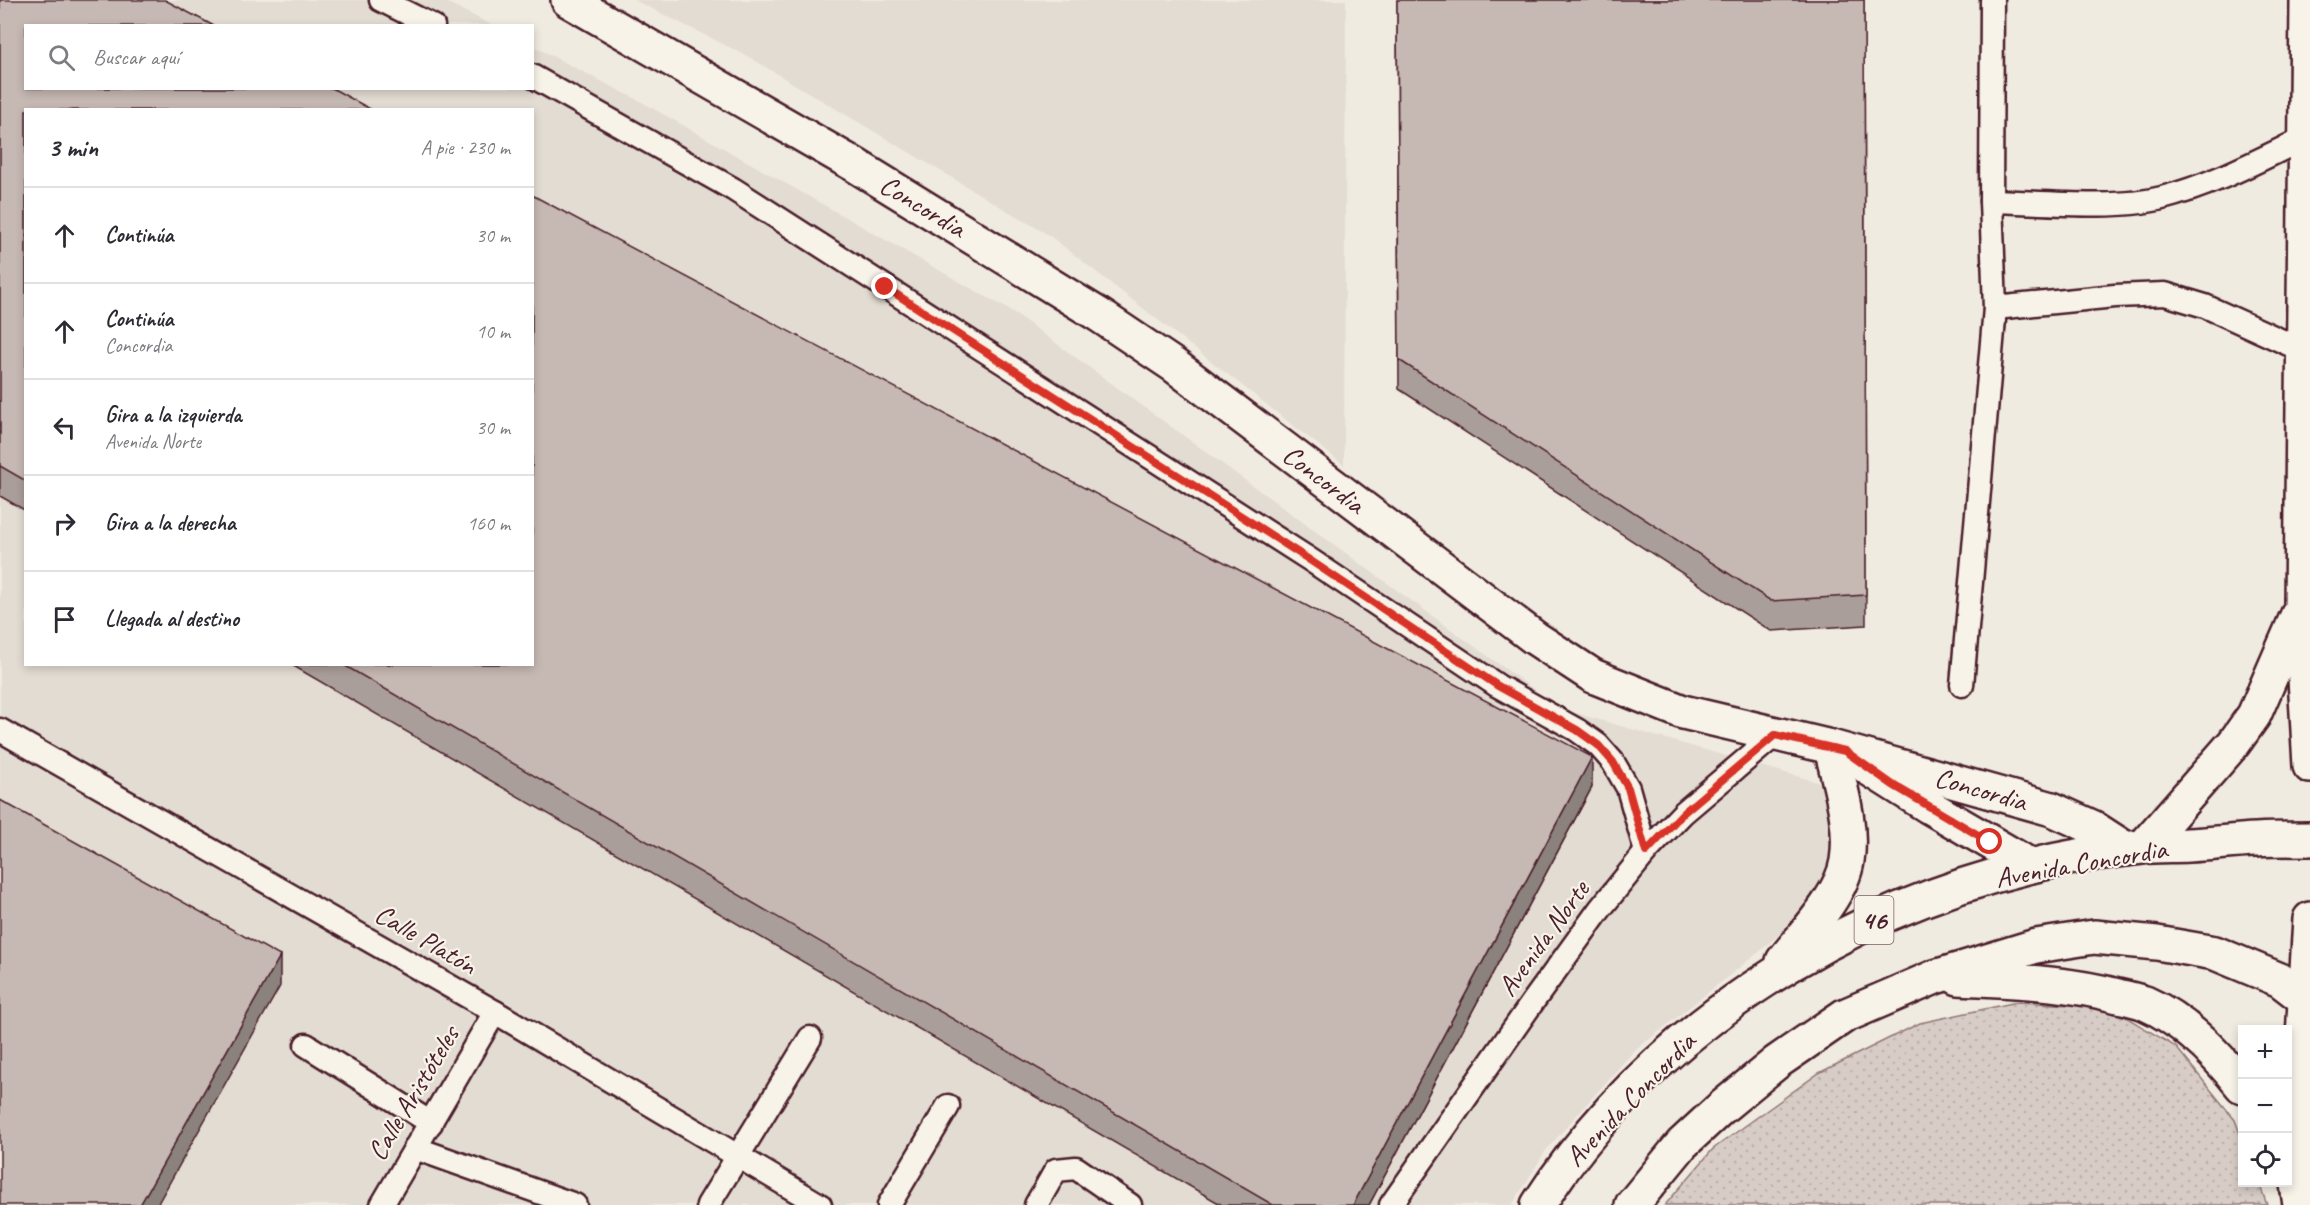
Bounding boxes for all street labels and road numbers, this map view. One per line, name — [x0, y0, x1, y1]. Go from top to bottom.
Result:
street label: Concordia — [874, 167, 974, 246]
street label: Concordia — [1276, 437, 1373, 522]
street label: Concordia — [1931, 759, 2033, 819]
street label: Avenida Concordia — [1993, 830, 2171, 895]
street label: Avenida Norte — [1489, 872, 1598, 1003]
street label: Calle Platón — [369, 896, 484, 983]
road number: 46 — [1854, 896, 1894, 944]
street label: Calle Aristóteles — [359, 1017, 468, 1167]
street label: Avenida Concordia — [1557, 1023, 1704, 1174]

